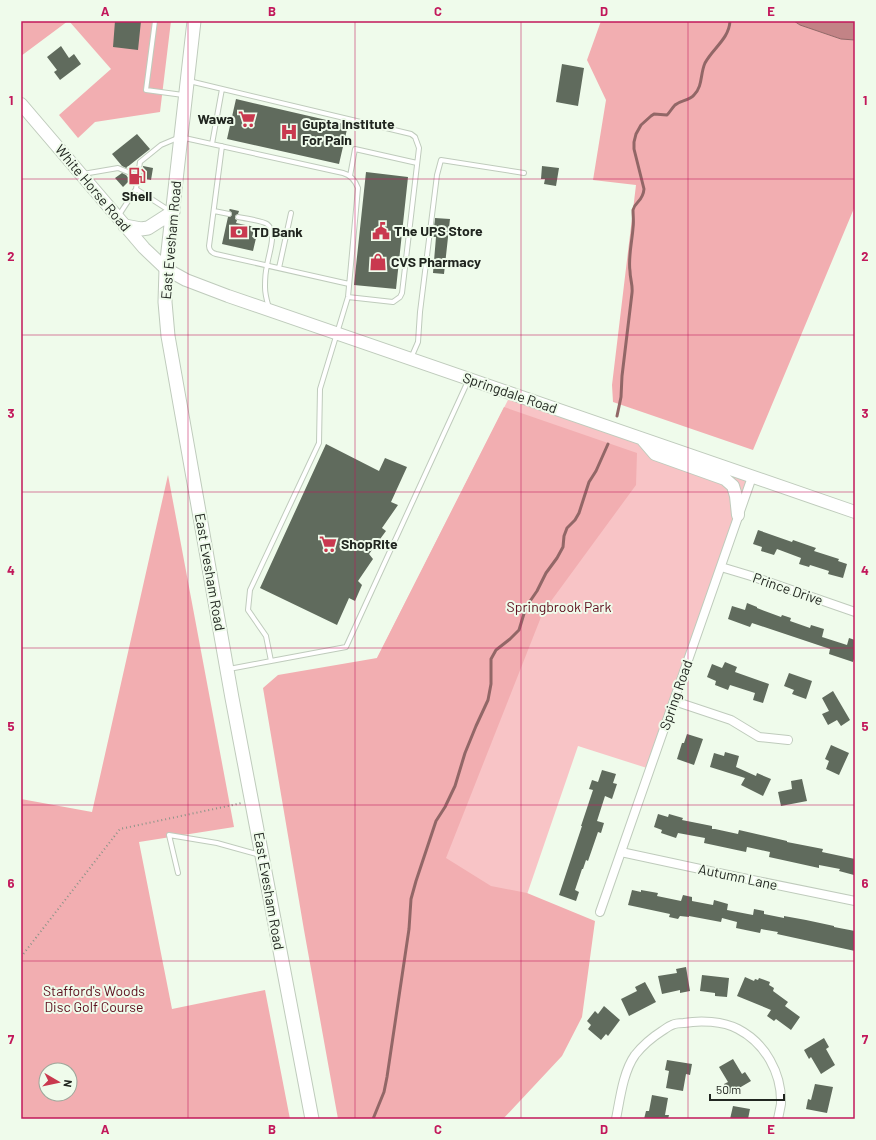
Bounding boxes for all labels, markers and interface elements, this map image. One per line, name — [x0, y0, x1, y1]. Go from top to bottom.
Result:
text: A — [101, 3, 110, 19]
text: B — [268, 3, 276, 19]
text: C — [434, 3, 442, 19]
text: D — [600, 3, 608, 19]
text: E — [767, 3, 775, 19]
text: 1 — [9, 92, 13, 108]
text: 1 — [863, 92, 867, 108]
supermarket icon: Wawa — [237, 109, 257, 129]
place label: Wawa — [197, 110, 234, 127]
place label: Gupta Institute For Pain — [302, 115, 395, 148]
hospital icon: Gupta Institute For Pain — [279, 122, 299, 142]
street label: White Horse Road — [52, 141, 135, 235]
fuel station icon: Shell — [127, 166, 147, 186]
street label: East Evesham Road — [157, 180, 184, 300]
place label: Shell — [122, 187, 152, 204]
public building icon: The UPS Store — [371, 221, 391, 241]
bank icon: TD Bank — [229, 222, 249, 242]
place label: The UPS Store — [394, 222, 483, 239]
place label: TD Bank — [252, 223, 303, 240]
text: 2 — [7, 248, 15, 264]
text: 2 — [861, 248, 869, 264]
shop icon: CVS Pharmacy — [368, 252, 388, 272]
place label: CVS Pharmacy — [391, 253, 481, 270]
street label: Springdale Road — [461, 368, 560, 417]
text: 3 — [7, 405, 15, 421]
text: 3 — [861, 405, 869, 421]
street label: East Evesham Road — [192, 512, 229, 632]
supermarket icon: ShopRite — [318, 534, 338, 554]
place label: ShopRite — [341, 535, 398, 552]
text: 4 — [7, 562, 15, 578]
text: 4 — [861, 562, 869, 578]
street label: Prince Drive — [751, 569, 825, 608]
park label: Springbrook Park — [507, 598, 611, 615]
street label: Spring Road — [656, 657, 696, 732]
text: 5 — [7, 718, 15, 734]
text: 5 — [861, 718, 869, 734]
street label: East Evesham Road — [251, 831, 288, 951]
street label: Autumn Lane — [697, 860, 779, 893]
text: 6 — [8, 875, 15, 891]
text: 6 — [862, 875, 869, 891]
park label: Stafford's Woods Disc Golf Course — [43, 982, 145, 1015]
text: 7 — [8, 1031, 15, 1047]
text: 7 — [862, 1031, 869, 1047]
north arrow — [38, 1062, 78, 1102]
scale bar — [710, 1076, 784, 1102]
text: N — [61, 1079, 75, 1088]
text: 50 m — [716, 1082, 741, 1096]
text: A — [101, 1121, 110, 1137]
text: B — [268, 1121, 276, 1137]
text: C — [434, 1121, 442, 1137]
text: D — [600, 1121, 608, 1137]
text: E — [767, 1121, 775, 1137]

